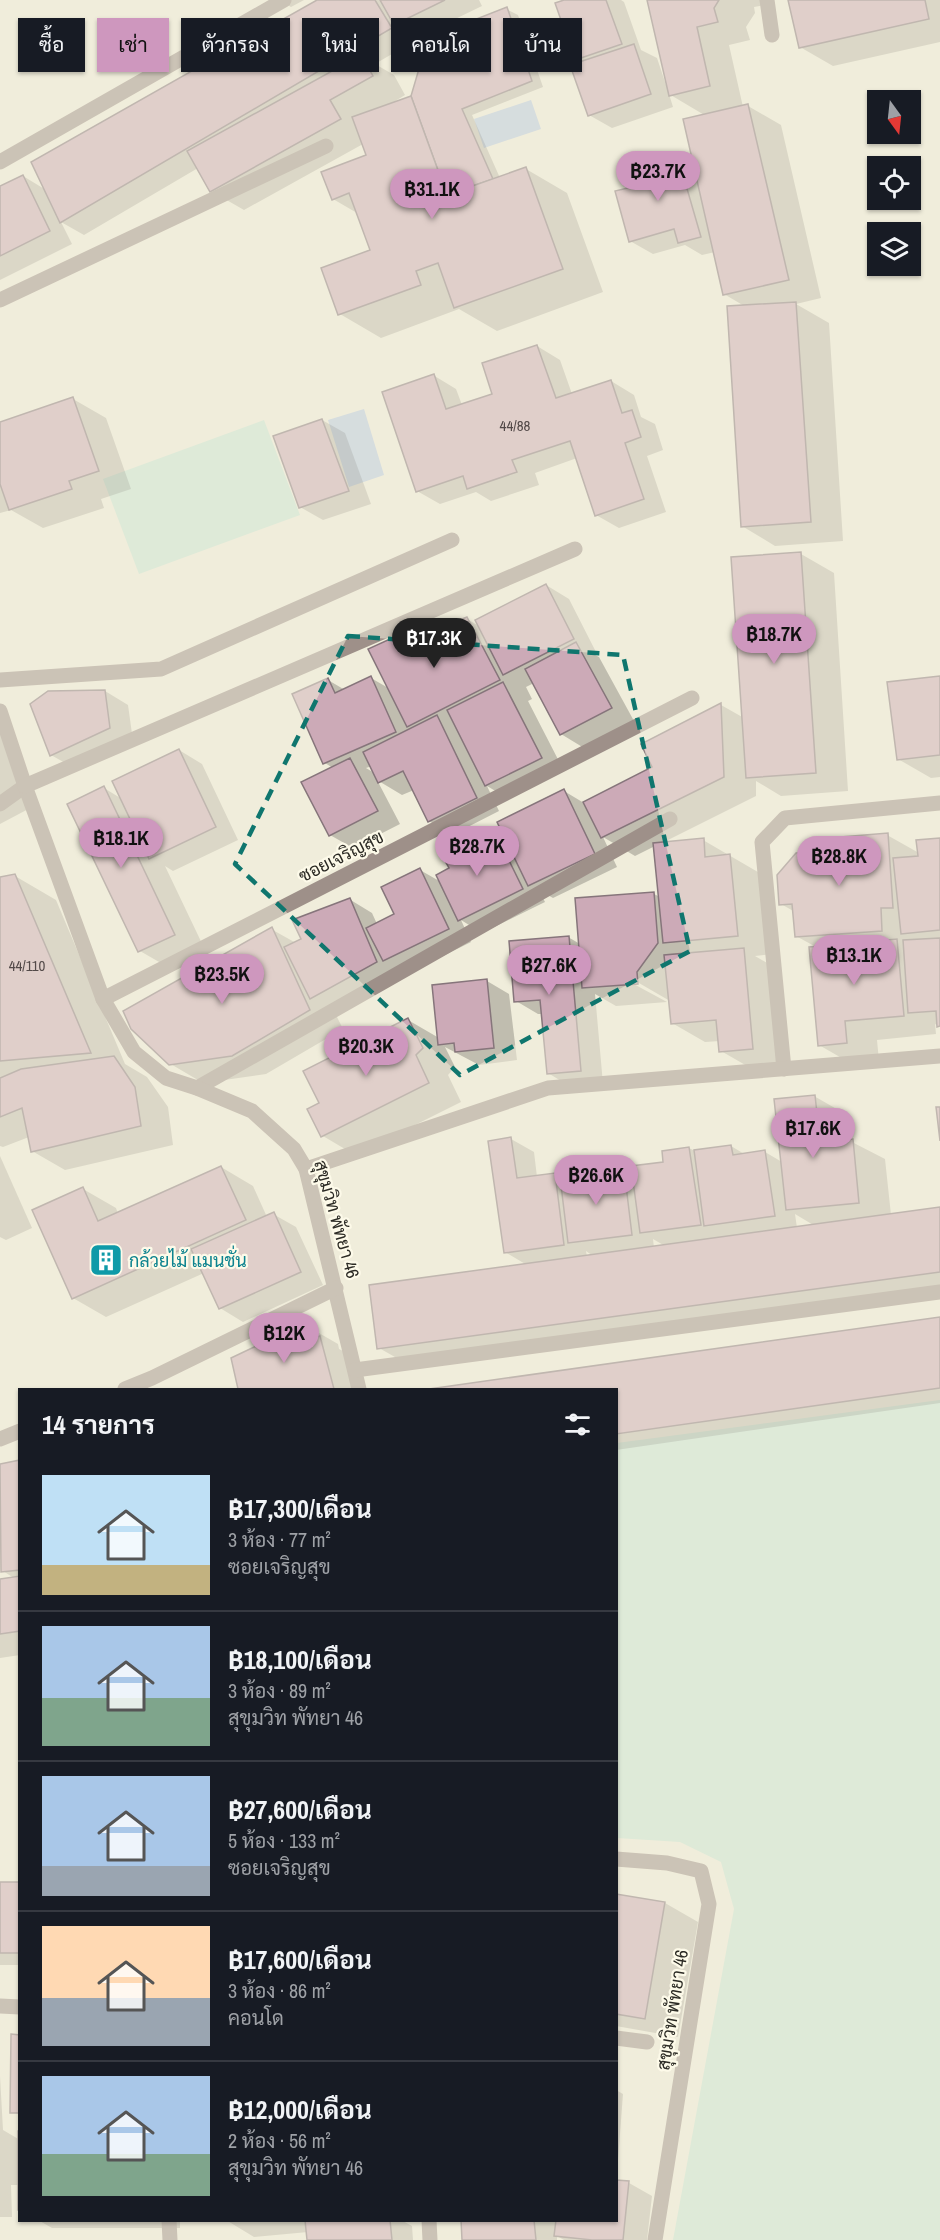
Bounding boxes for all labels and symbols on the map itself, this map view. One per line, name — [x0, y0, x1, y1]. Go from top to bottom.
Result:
north arrow — [867, 90, 921, 144]
pin: ฿23.7K — [609, 151, 707, 202]
pin: ฿31.1K — [383, 169, 481, 220]
house number: 44/88 — [500, 415, 531, 436]
pin: ฿18.7K — [725, 614, 823, 665]
pin: ฿17.3K — [385, 618, 483, 669]
pin: ฿18.1K — [72, 818, 170, 869]
street label: ซอยเจริญสุข — [294, 824, 388, 888]
pin: ฿28.7K — [428, 826, 526, 877]
pin: ฿28.8K — [790, 836, 888, 887]
pin: ฿13.1K — [805, 935, 903, 986]
pin: ฿27.6K — [500, 945, 598, 996]
pin: ฿23.5K — [173, 954, 271, 1005]
house number: 44/110 — [9, 955, 46, 976]
pin: ฿20.3K — [317, 1026, 415, 1077]
pin: ฿17.6K — [764, 1108, 862, 1159]
pin: ฿26.6K — [547, 1155, 645, 1206]
street label: สุขุมวิท พัทยา 46 — [308, 1157, 366, 1281]
building icon: กล้วยไม้ แมนชั่น — [88, 1242, 124, 1278]
place label: กล้วยไม้ แมนชั่น — [129, 1245, 247, 1273]
pin: ฿12K — [248, 1313, 320, 1364]
street label: สุขุมวิท พัทยา 46 — [650, 1948, 694, 2072]

